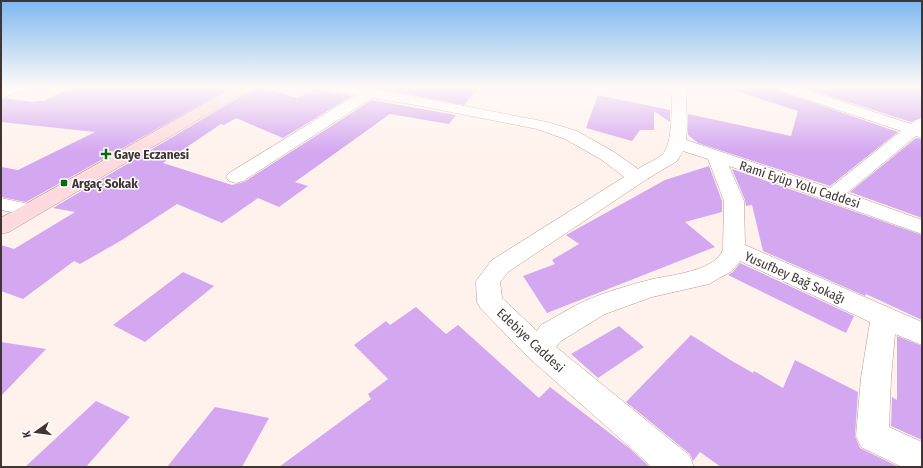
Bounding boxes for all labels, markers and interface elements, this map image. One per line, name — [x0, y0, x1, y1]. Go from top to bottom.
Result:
place label: Gaye Eczanesi — [114, 147, 189, 162]
marker: Gaye Eczanesi — [101, 149, 111, 159]
street label: Rami Eyüp Yolu Caddesi — [738, 158, 862, 211]
place label: Argaç Sokak — [71, 176, 138, 192]
marker: Argaç Sokak — [59, 178, 69, 188]
street label: Yusufbey Bağ Sokağı — [742, 249, 847, 306]
street label: Edebiye Caddesi — [494, 305, 567, 375]
north arrow — [16, 412, 56, 452]
text: K — [20, 429, 34, 439]

